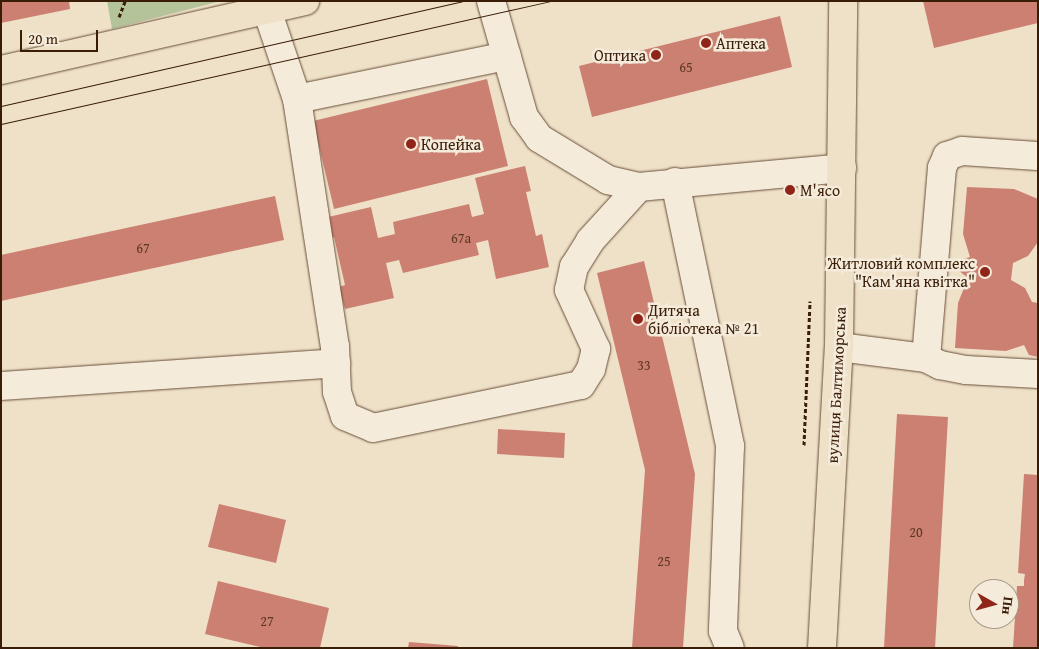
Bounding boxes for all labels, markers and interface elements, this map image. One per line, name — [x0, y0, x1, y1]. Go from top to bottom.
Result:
scale bar — [22, 20, 100, 52]
text: 20 m — [28, 28, 58, 49]
place label: Аптека — [716, 33, 766, 53]
marker: Аптека — [700, 37, 712, 49]
place label: Оптика — [594, 45, 646, 65]
marker: Оптика — [650, 49, 662, 61]
house number: 65 — [679, 59, 693, 75]
place label: Копейка — [421, 134, 481, 154]
marker: Копейка — [405, 138, 417, 150]
place label: М'ясо — [800, 180, 840, 200]
marker: М'ясо — [784, 184, 796, 196]
house number: 67а — [451, 230, 471, 246]
house number: 67 — [136, 240, 150, 256]
place label: Житловий комплекс "Кам'яна квітка" — [827, 253, 975, 291]
marker: Житловий комплекс "Кам'яна квітка" — [979, 266, 991, 278]
place label: Дитяча бібліотека № 21 — [648, 300, 759, 338]
street label: вулиця Балтиморська — [822, 306, 850, 464]
marker: Дитяча бібліотека № 21 — [632, 313, 644, 325]
house number: 33 — [637, 357, 651, 373]
house number: 20 — [909, 524, 923, 540]
house number: 25 — [657, 553, 671, 569]
north arrow — [969, 579, 1019, 629]
text: Пн — [997, 596, 1019, 616]
house number: 27 — [260, 613, 274, 629]

